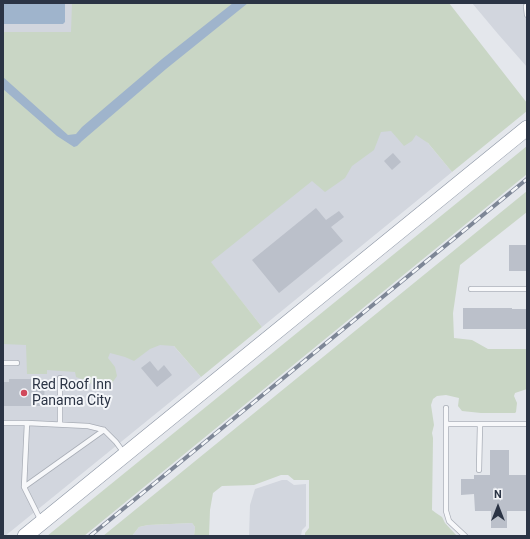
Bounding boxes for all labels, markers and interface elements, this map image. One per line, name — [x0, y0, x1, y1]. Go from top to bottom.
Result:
place label: Red Roof Inn Panama City — [32, 377, 112, 410]
marker: Red Roof Inn Panama City — [19, 388, 29, 398]
north arrow — [478, 487, 518, 527]
text: N — [494, 488, 502, 501]

